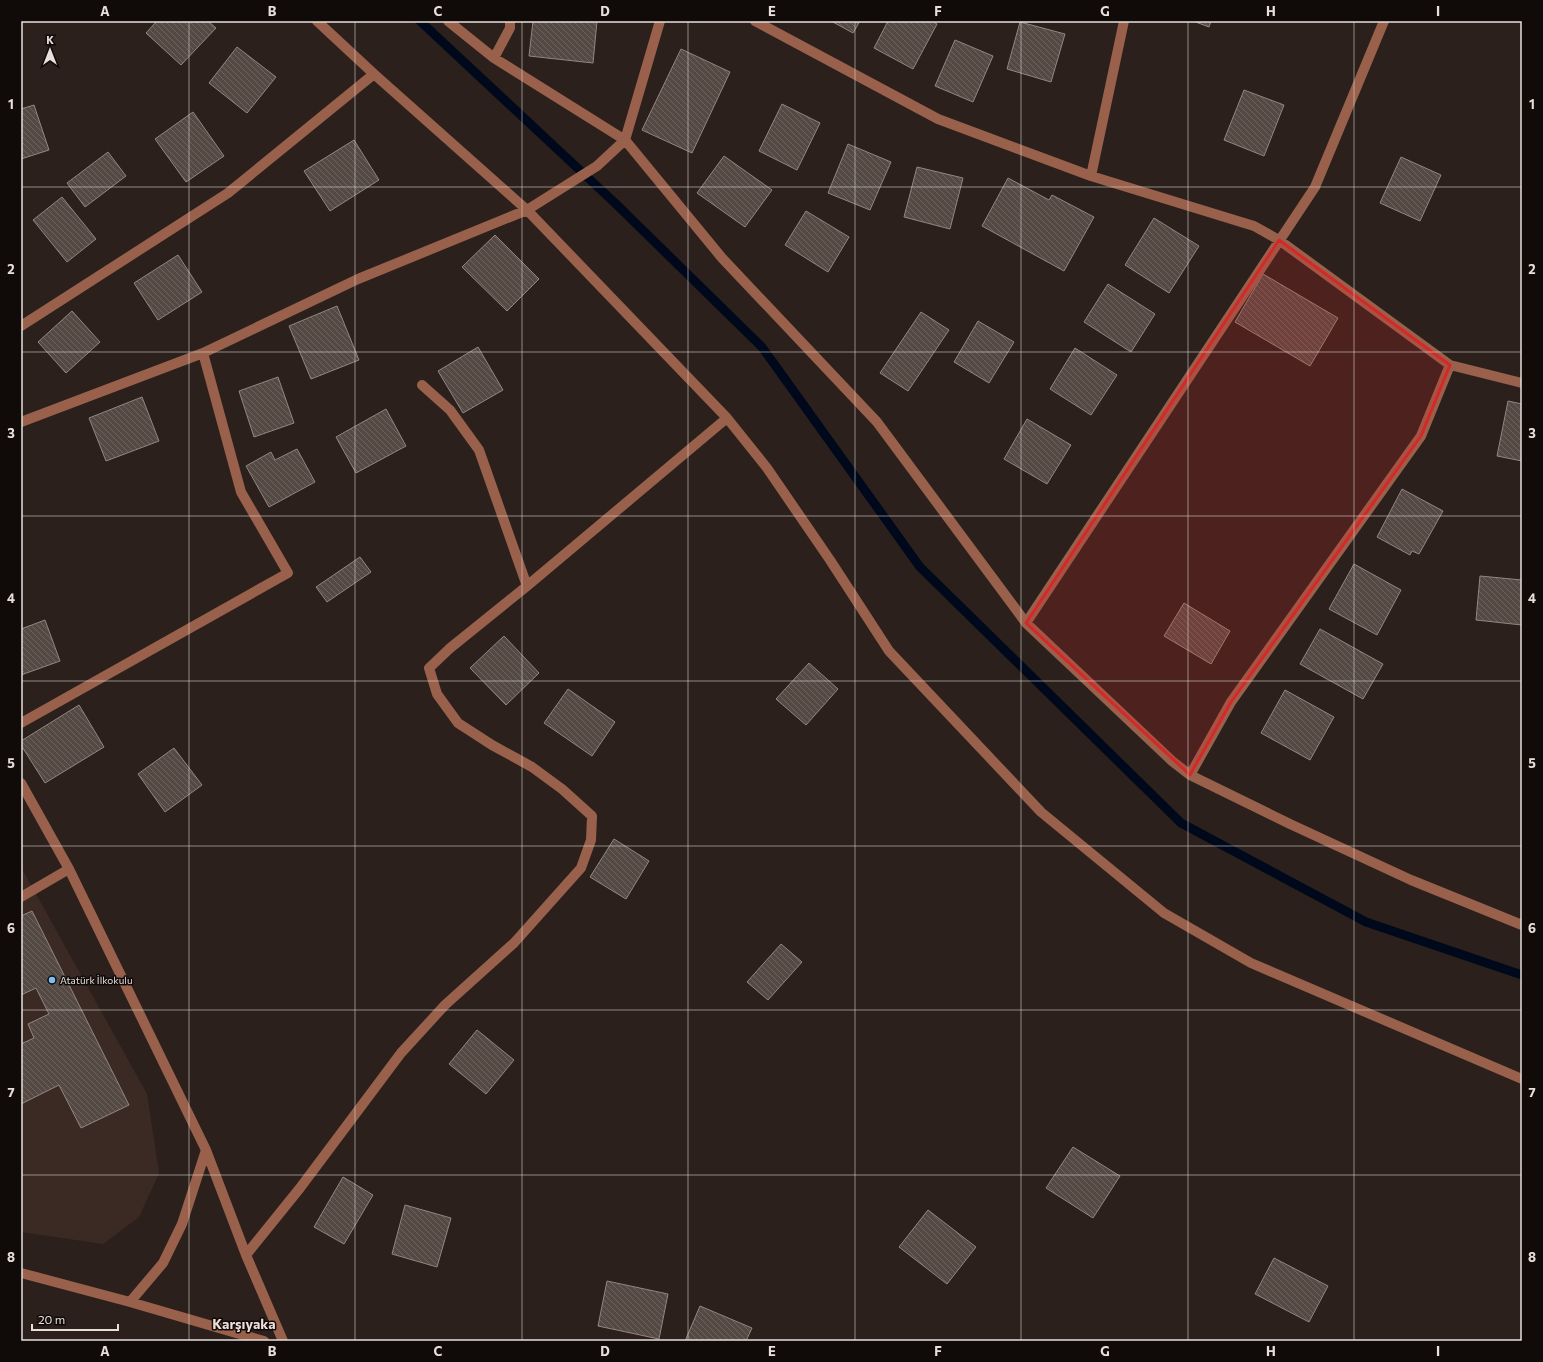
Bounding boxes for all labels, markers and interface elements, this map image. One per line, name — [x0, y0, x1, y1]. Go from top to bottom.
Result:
text: A — [100, 3, 110, 19]
text: B — [268, 3, 277, 19]
text: C — [434, 3, 443, 19]
text: D — [600, 3, 610, 19]
text: E — [768, 3, 776, 19]
text: F — [934, 3, 942, 19]
text: G — [1100, 3, 1110, 19]
text: H — [1266, 3, 1276, 19]
text: I — [1436, 3, 1440, 19]
north arrow — [30, 30, 70, 70]
text: K — [46, 33, 54, 46]
text: 1 — [8, 96, 14, 112]
text: 1 — [1529, 96, 1535, 112]
text: 2 — [7, 261, 15, 277]
text: 2 — [1528, 261, 1536, 277]
text: 3 — [7, 425, 15, 441]
text: 3 — [1528, 425, 1536, 441]
text: 4 — [7, 590, 15, 606]
text: 4 — [1528, 590, 1536, 606]
text: 5 — [7, 755, 15, 771]
text: 5 — [1528, 755, 1536, 771]
text: 6 — [7, 920, 15, 936]
text: 6 — [1528, 920, 1536, 936]
place label: Atatürk İlkokulu — [60, 974, 132, 986]
marker: Atatürk İlkokulu — [47, 975, 57, 985]
text: 7 — [7, 1084, 15, 1100]
text: 7 — [1528, 1084, 1536, 1100]
text: 8 — [7, 1249, 15, 1265]
text: 8 — [1528, 1249, 1536, 1265]
scale bar — [32, 1306, 118, 1332]
text: 20 m — [38, 1312, 65, 1326]
district label: Karşıyaka — [212, 1315, 276, 1332]
text: A — [100, 1343, 110, 1359]
text: B — [268, 1343, 277, 1359]
text: C — [434, 1343, 443, 1359]
text: D — [600, 1343, 610, 1359]
text: E — [768, 1343, 776, 1359]
text: F — [934, 1343, 942, 1359]
text: G — [1100, 1343, 1110, 1359]
text: H — [1266, 1343, 1276, 1359]
text: I — [1436, 1343, 1440, 1359]

